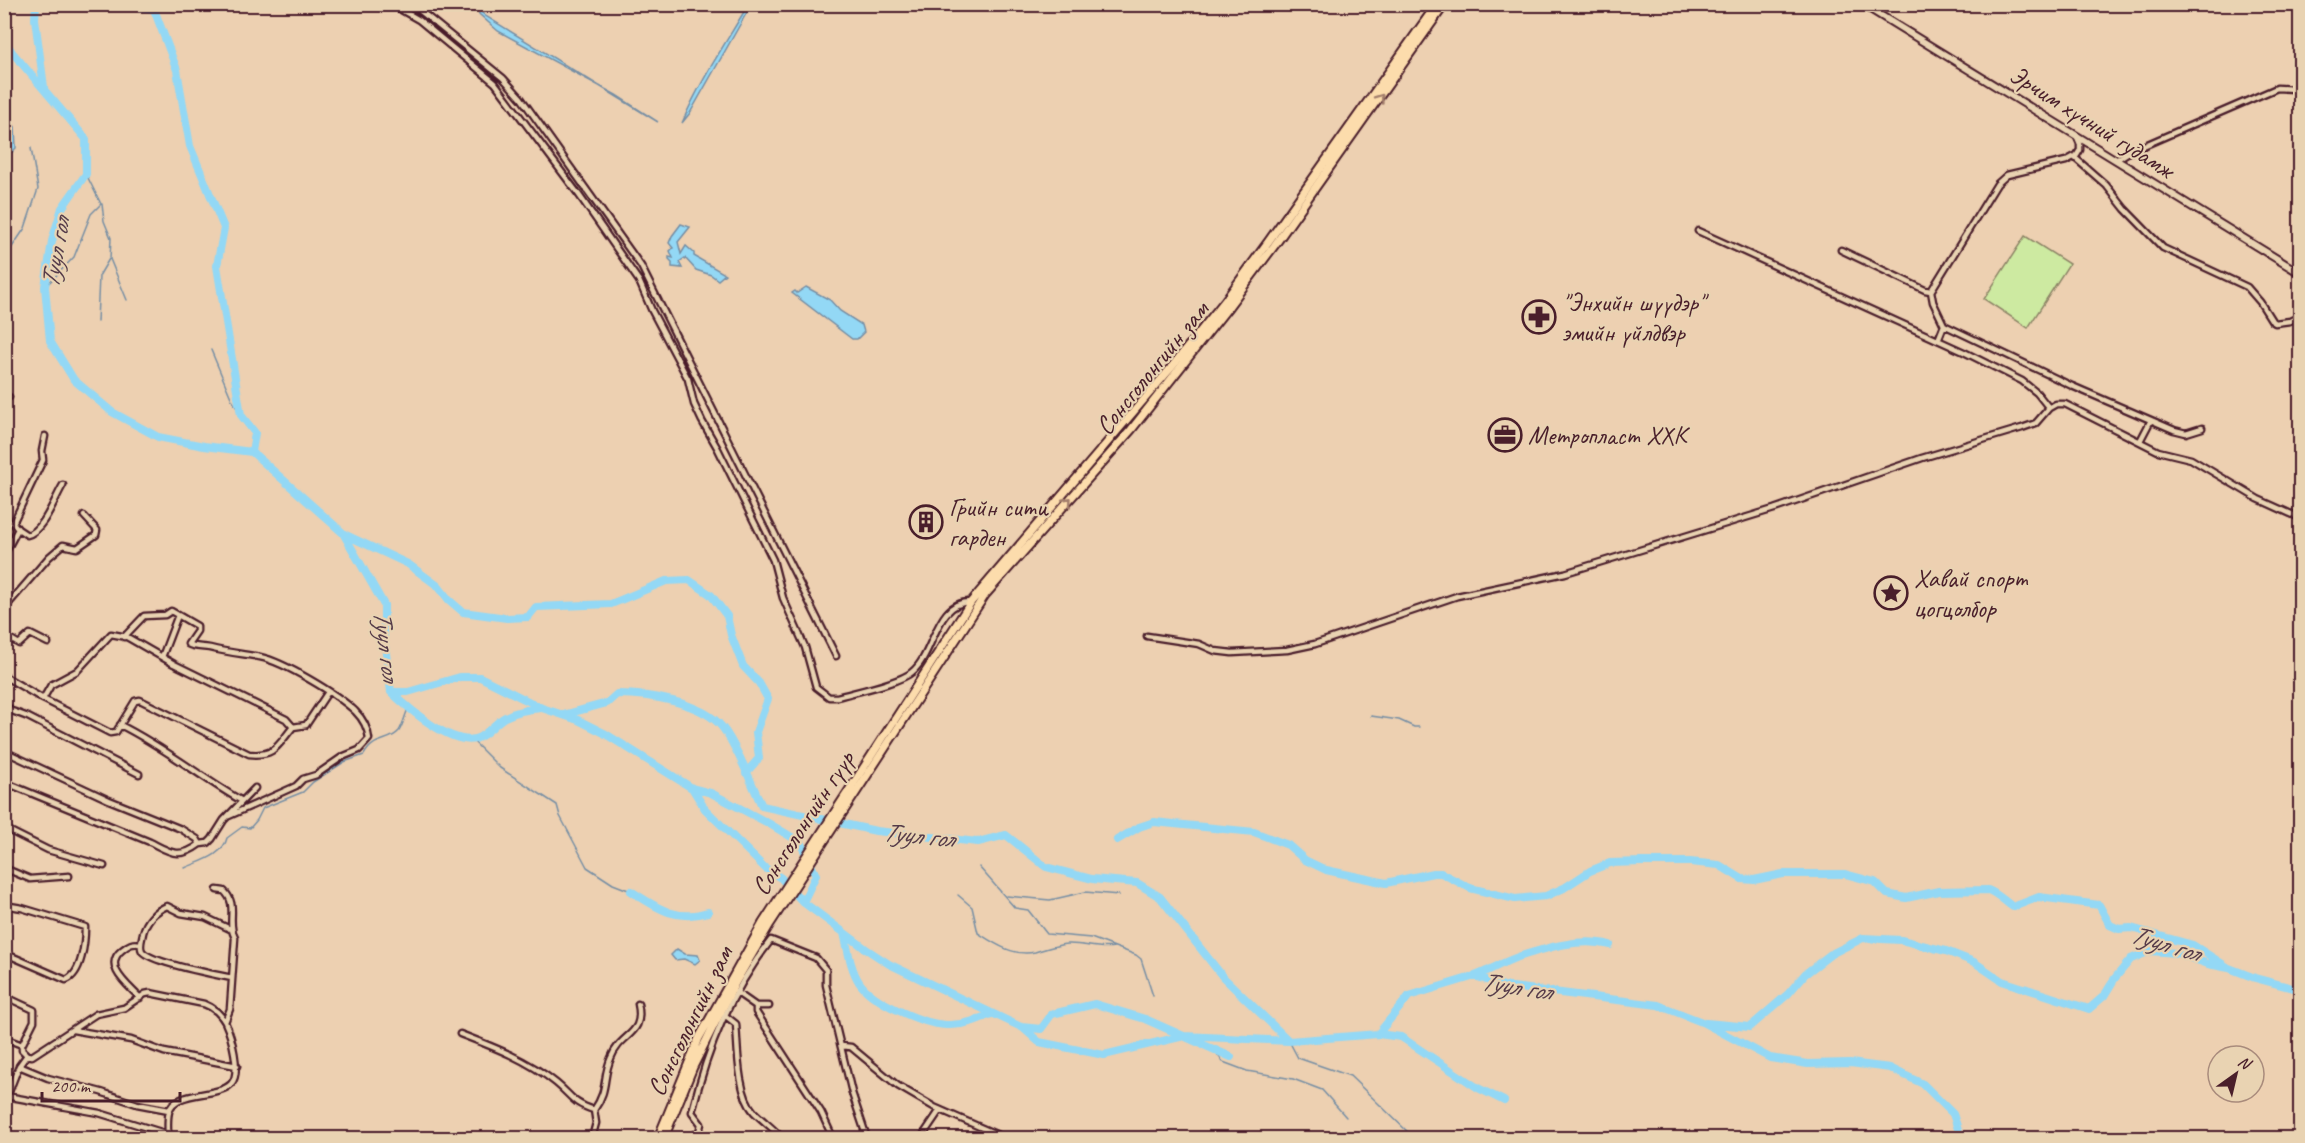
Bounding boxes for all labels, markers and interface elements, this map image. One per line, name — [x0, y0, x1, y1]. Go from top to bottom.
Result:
street label: Эрчим хүчний гудамж — [2003, 58, 2183, 188]
one-way arrow — [1373, 93, 1384, 104]
water label: Туул гол — [32, 211, 79, 291]
place label: "Энхийн шүүдэр" эмийн үйлдвэр — [1562, 286, 1709, 349]
street label: Сонсголонгийн зам — [1088, 293, 1217, 441]
pharmacy icon: "Энхийн шүүдэр" эмийн үйлдвэр — [1521, 299, 1557, 335]
office icon: Метропласт ХХК — [1487, 417, 1523, 453]
place label: Метропласт ХХК — [1528, 419, 1690, 452]
place label: Грийн сити гарден — [949, 491, 1049, 554]
one-way arrow — [1061, 497, 1072, 508]
building icon: Грийн сити гарден — [908, 504, 944, 540]
place label: Хавай спорт цогцолбор — [1914, 562, 2028, 625]
place icon: Хавай спорт цогцолбор — [1873, 575, 1909, 611]
water label: Туул гол — [366, 608, 409, 686]
street label: Сонсголонгийн гүүр — [744, 744, 863, 901]
water label: Туул гол — [881, 814, 959, 856]
water label: Туул гол — [2126, 916, 2208, 971]
street label: Сонсголонгийн зам — [640, 939, 741, 1101]
water label: Туул гол — [1479, 964, 1558, 1009]
north arrow — [2206, 1044, 2266, 1104]
text: N — [2234, 1051, 2256, 1075]
scale bar — [42, 1065, 180, 1103]
text: 200 m — [51, 1075, 92, 1097]

